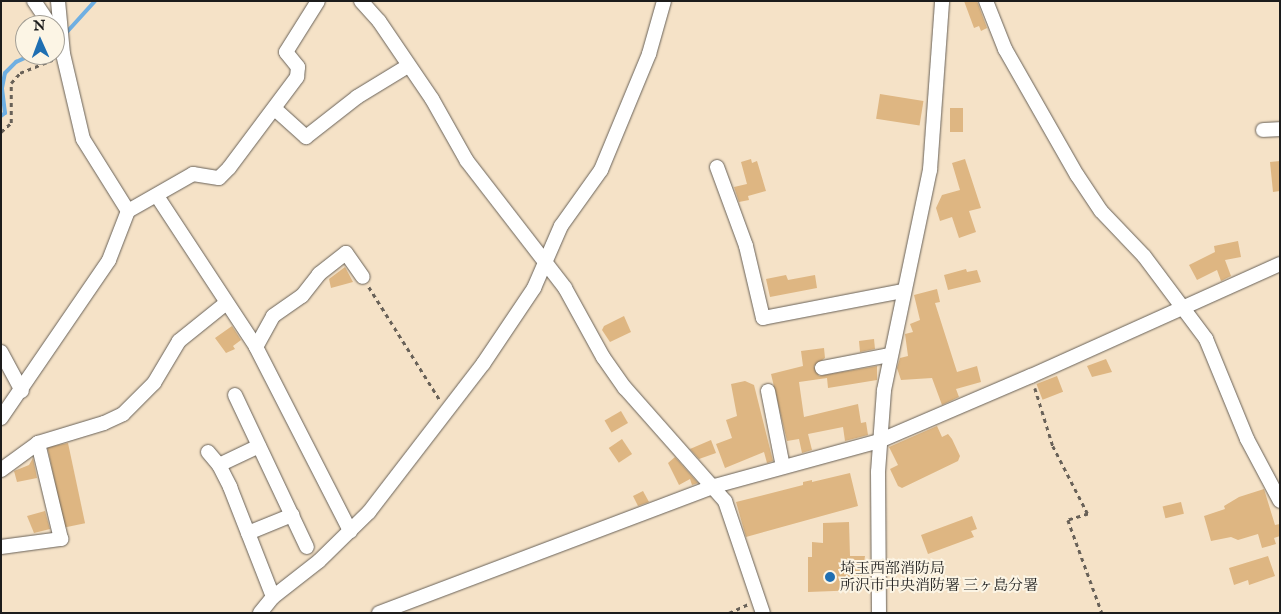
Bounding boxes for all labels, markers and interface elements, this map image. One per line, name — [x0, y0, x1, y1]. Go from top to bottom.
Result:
north arrow — [15, 15, 65, 65]
text: N — [33, 17, 46, 35]
place label: 埼玉西部消防局 所沢市中央消防署 三ヶ島分署 — [840, 559, 1038, 594]
marker: 埼玉西部消防局 所沢市中央消防署 三ヶ島分署 — [824, 571, 836, 583]

